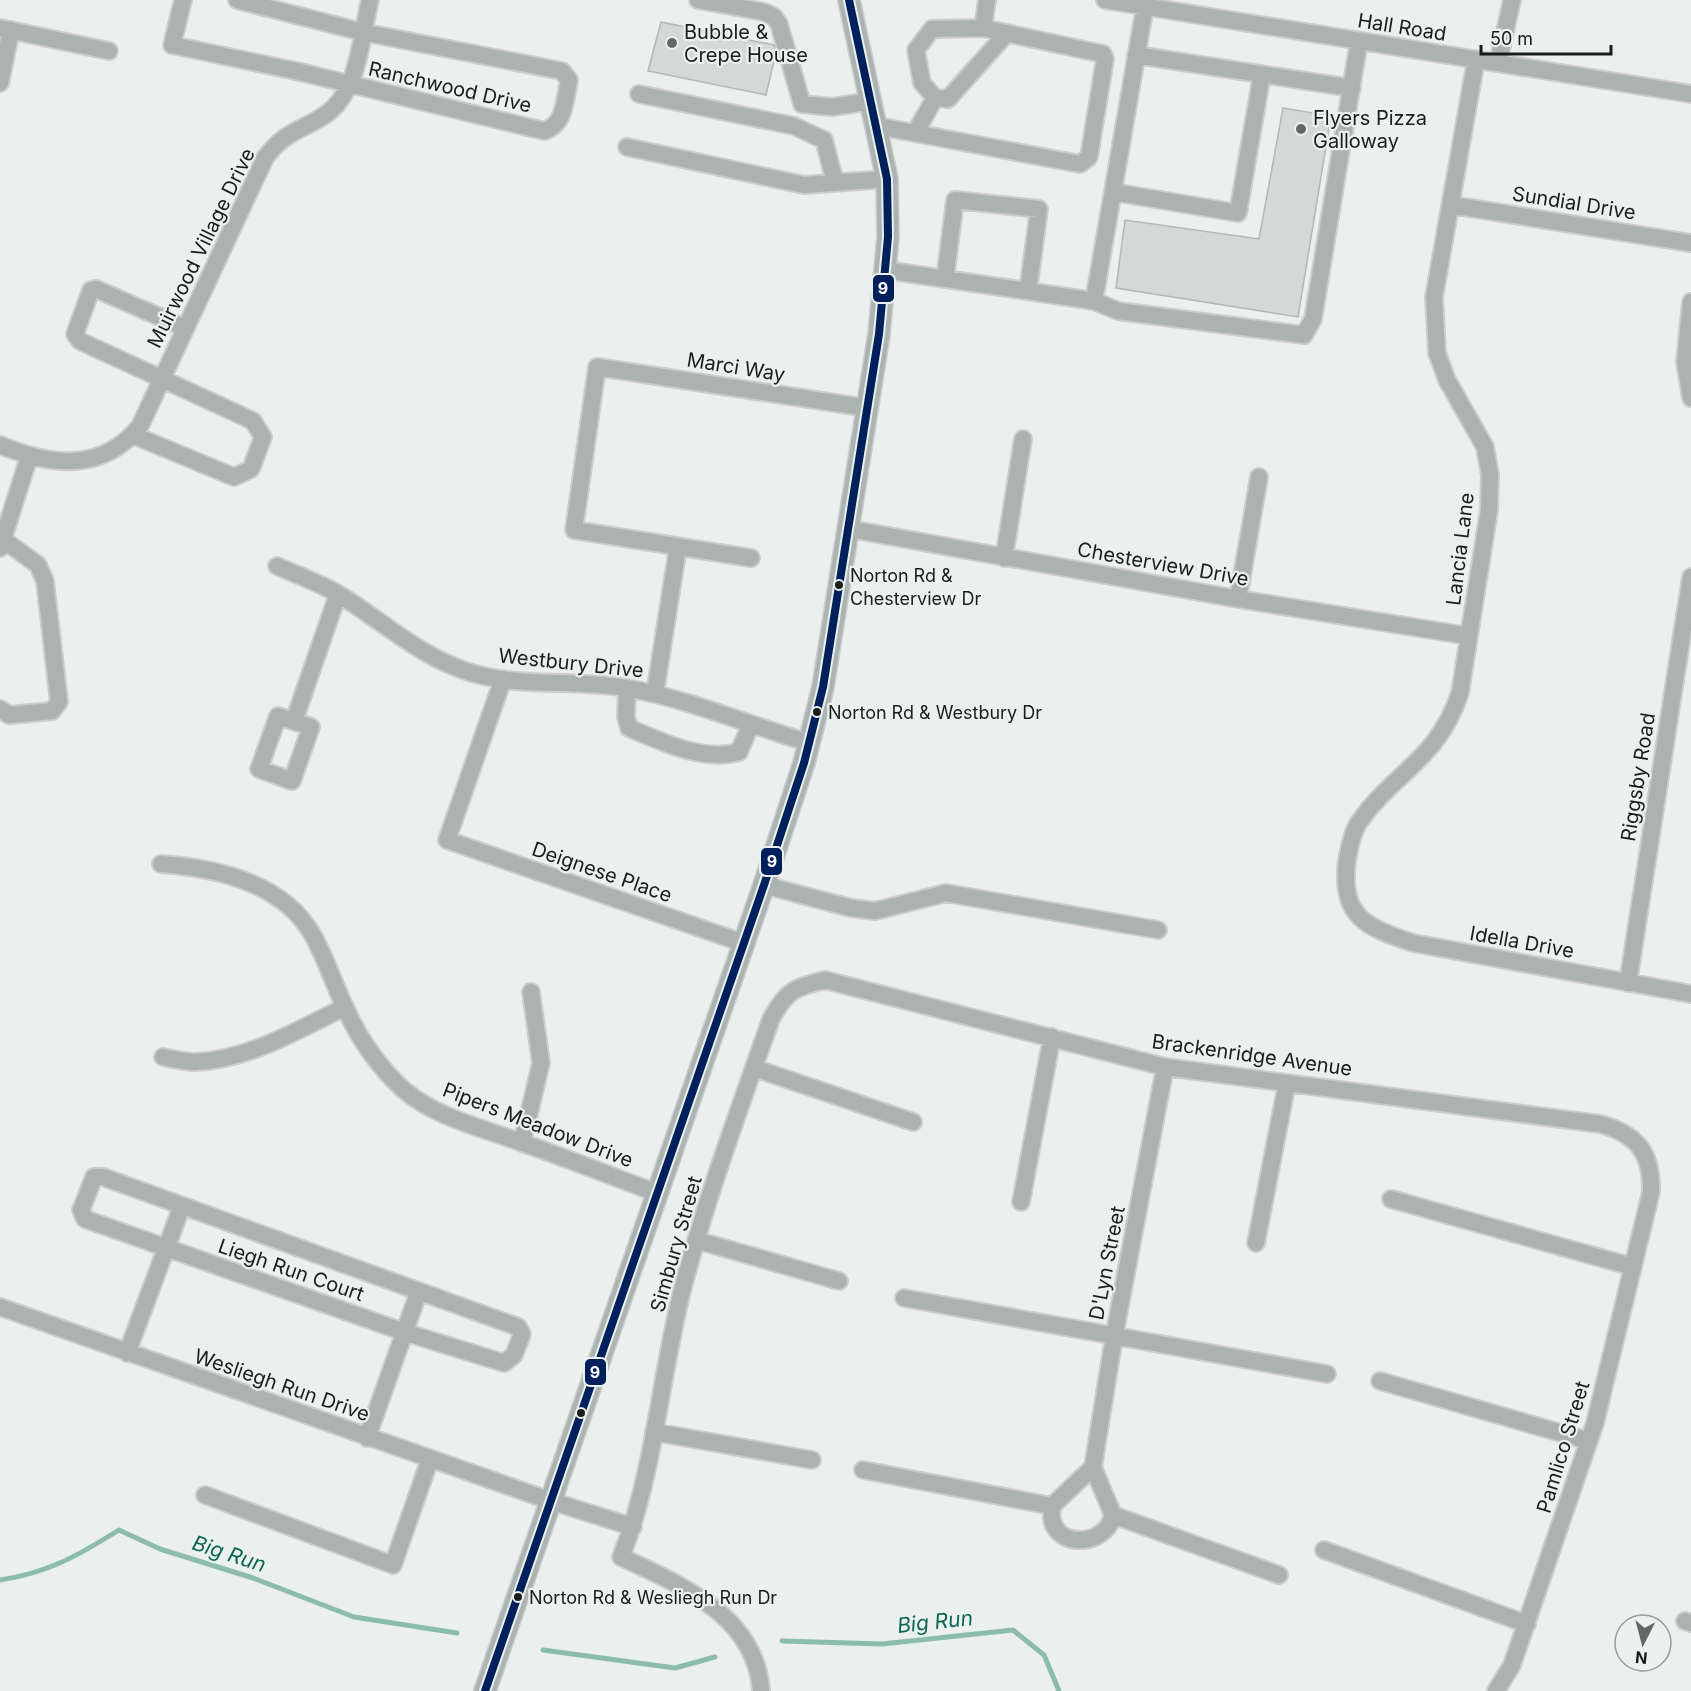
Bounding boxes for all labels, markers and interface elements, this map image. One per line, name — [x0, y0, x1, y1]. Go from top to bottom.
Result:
street label: Hall Road — [1356, 8, 1448, 46]
scale bar — [1481, 18, 1612, 56]
place label: Bubble & Crepe House — [684, 20, 808, 67]
text: 50 m — [1490, 28, 1533, 49]
marker: Bubble & Crepe House — [665, 36, 679, 50]
street label: Ranchwood Drive — [366, 57, 534, 117]
place label: Flyers Pizza Galloway — [1313, 106, 1427, 153]
marker: Flyers Pizza Galloway — [1294, 122, 1308, 136]
street label: Muirwood Village Drive — [142, 144, 260, 352]
street label: Sundial Drive — [1510, 181, 1638, 225]
line badge: 9 — [872, 274, 895, 303]
text: 9 — [878, 278, 888, 298]
street label: Marci Way — [685, 347, 787, 387]
street label: Lancia Lane — [1441, 491, 1479, 607]
street label: Chesterview Drive — [1075, 537, 1251, 591]
place label: Norton Rd & Chesterview Dr — [850, 565, 981, 609]
marker: Norton Rd & Chesterview Dr — [833, 579, 845, 591]
street label: Westbury Drive — [497, 643, 645, 683]
place label: Norton Rd & Westbury Dr — [828, 702, 1042, 723]
marker: Norton Rd & Westbury Dr — [811, 706, 823, 718]
street label: Riggsby Road — [1616, 711, 1660, 843]
street label: Deignese Place — [529, 837, 675, 907]
line badge: 9 — [760, 847, 783, 876]
text: 9 — [767, 851, 777, 871]
street label: Idella Drive — [1468, 921, 1576, 963]
street label: Brackenridge Avenue — [1150, 1029, 1354, 1081]
street label: Pipers Meadow Drive — [439, 1078, 637, 1172]
street label: Simbury Street — [645, 1173, 707, 1315]
street label: D'Lyn Street — [1084, 1204, 1130, 1322]
street label: Liegh Run Court — [215, 1234, 367, 1306]
street label: Wesliegh Run Drive — [191, 1344, 373, 1426]
line badge: 9 — [584, 1358, 607, 1386]
text: 9 — [590, 1362, 600, 1382]
street label: Pamlico Street — [1532, 1378, 1595, 1516]
unlabelled marker — [575, 1407, 587, 1419]
water label: Big Run — [189, 1530, 269, 1577]
place label: Norton Rd & Wesliegh Run Dr — [529, 1587, 777, 1608]
marker: Norton Rd & Wesliegh Run Dr — [512, 1591, 524, 1603]
water label: Big Run — [896, 1605, 974, 1638]
north arrow — [1613, 1613, 1673, 1673]
text: N — [1634, 1647, 1649, 1669]

